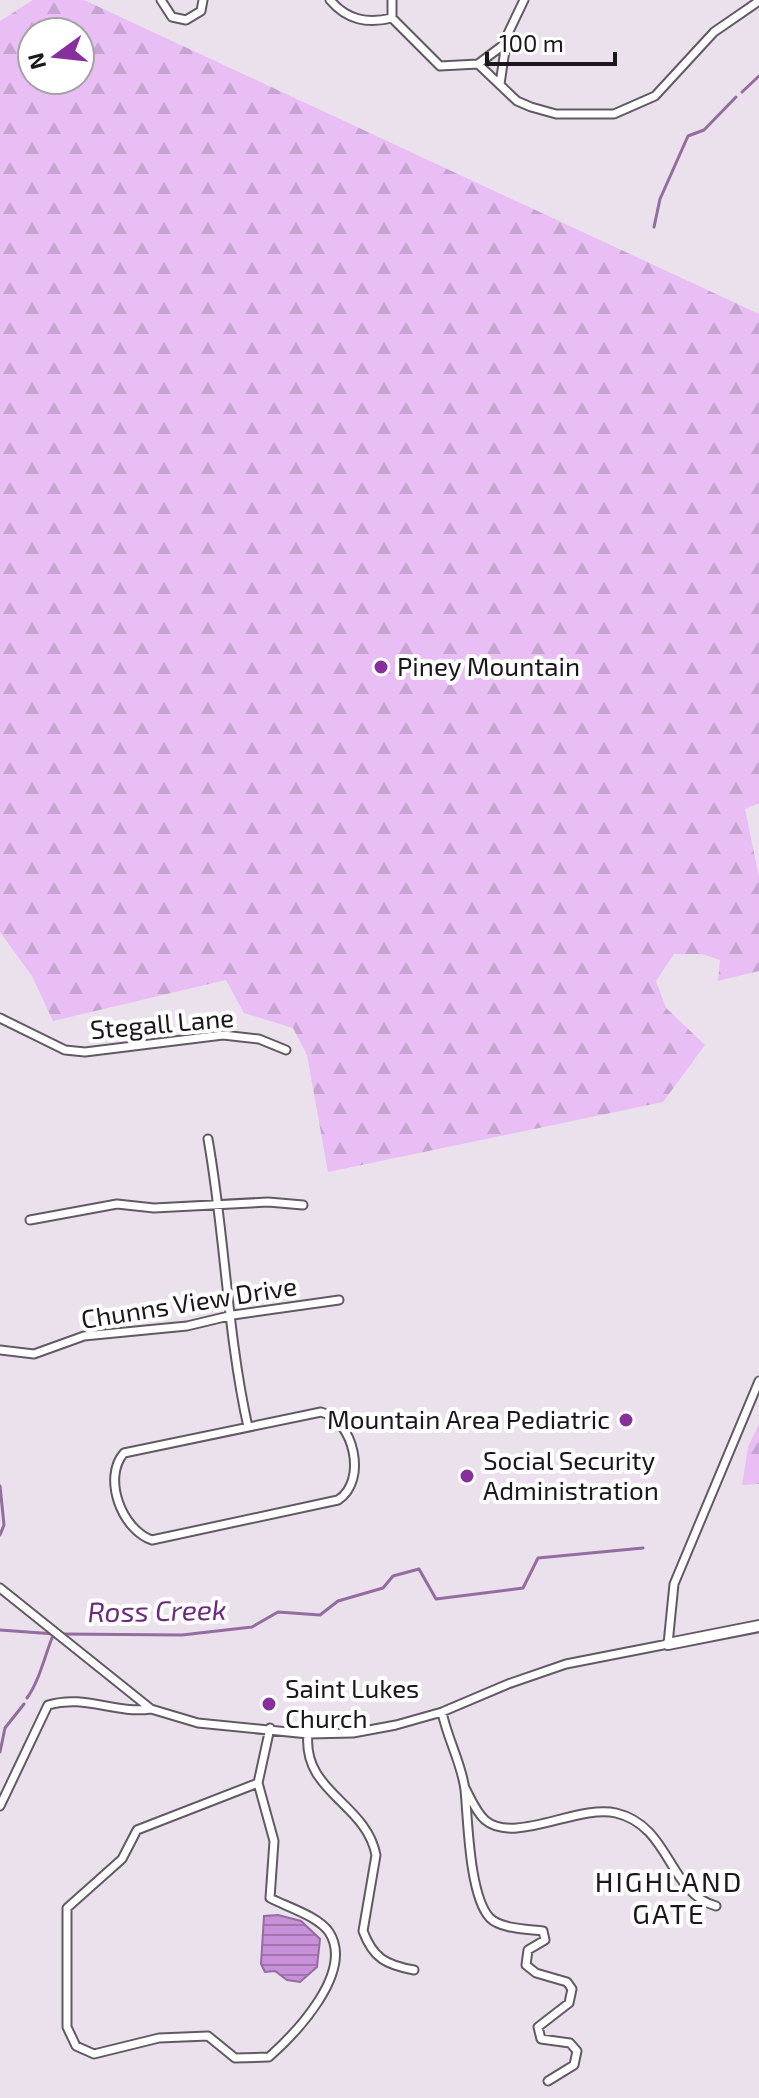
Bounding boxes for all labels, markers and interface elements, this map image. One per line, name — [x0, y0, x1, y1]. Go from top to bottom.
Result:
north arrow — [16, 16, 96, 96]
scale bar — [487, 16, 615, 66]
text: 100 m — [499, 28, 564, 57]
text: N — [21, 50, 50, 72]
place label: Piney Mountain — [397, 650, 580, 681]
marker: Piney Mountain — [372, 658, 390, 676]
street label: Stegall Lane — [89, 1001, 235, 1044]
street label: Chunns View Drive — [79, 1269, 299, 1334]
place label: Mountain Area Pediatric — [327, 1403, 610, 1434]
marker: Mountain Area Pediatric — [617, 1411, 635, 1429]
place label: Social Security Administration — [483, 1444, 659, 1505]
marker: Social Security Administration — [458, 1467, 476, 1485]
water label: Ross Creek — [87, 1592, 227, 1628]
place label: Saint Lukes Church — [285, 1672, 419, 1733]
marker: Saint Lukes Church — [260, 1695, 278, 1713]
district label: HIGHLAND GATE — [595, 1864, 743, 1930]

